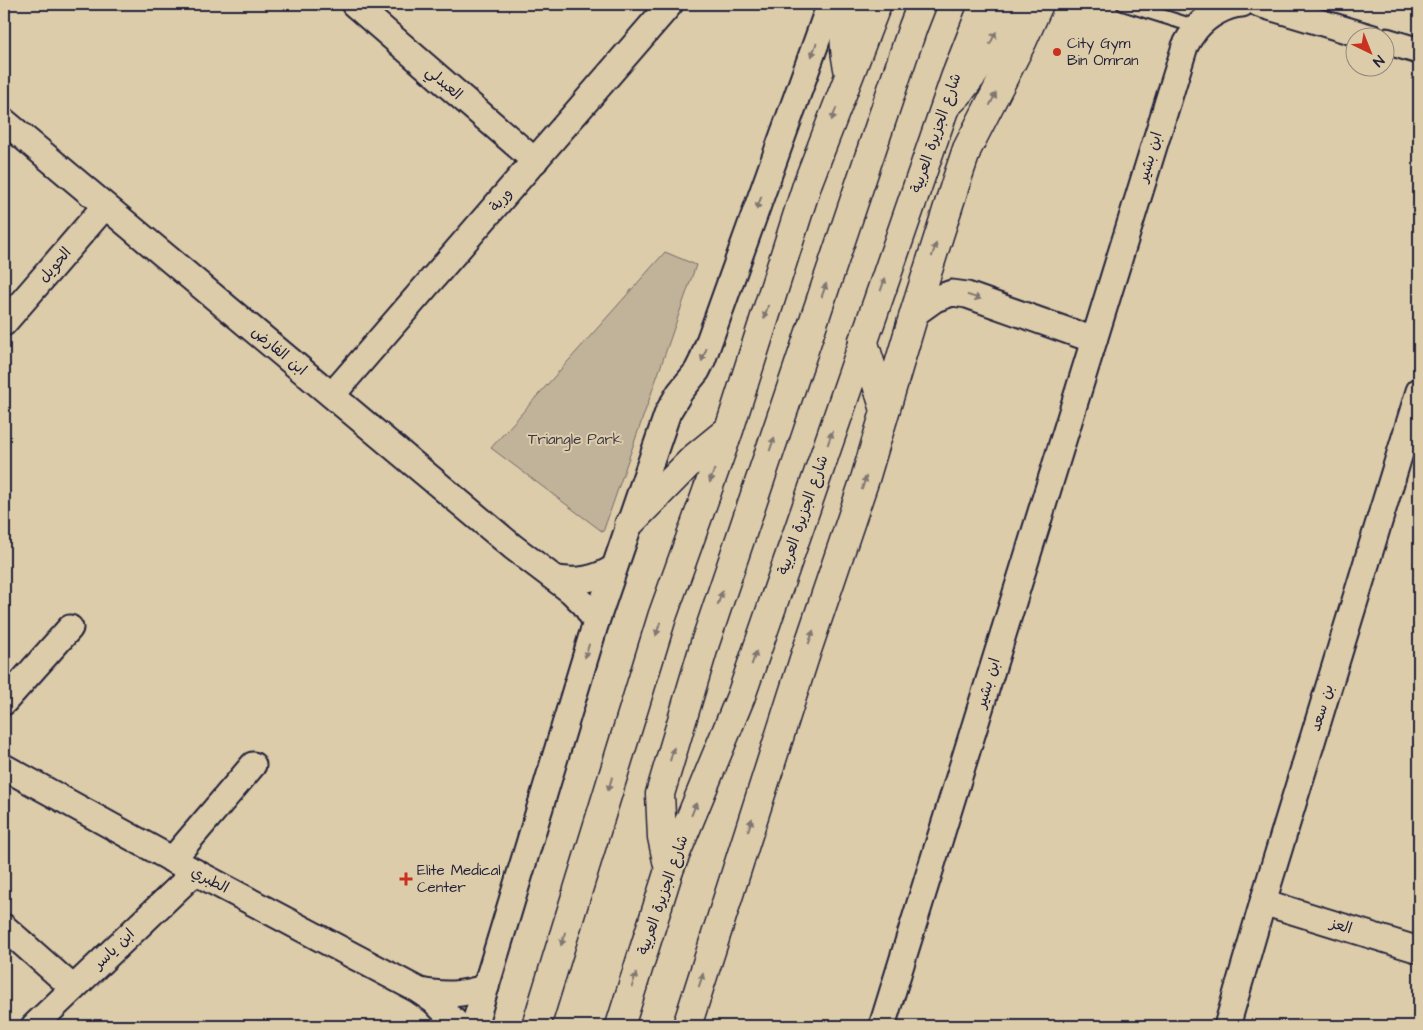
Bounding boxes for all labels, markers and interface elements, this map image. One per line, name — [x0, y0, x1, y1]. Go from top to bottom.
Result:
north arrow — [1346, 28, 1396, 78]
one-way arrow — [990, 31, 998, 45]
place label: City Gym Bin Omran — [1067, 33, 1139, 71]
one-way arrow — [810, 42, 817, 57]
marker: City Gym Bin Omran — [1051, 46, 1063, 58]
text: N — [1368, 50, 1388, 71]
street label: العبدلي — [420, 61, 467, 106]
street label: شارع الجزيرة العربية — [906, 70, 966, 196]
one-way arrow — [989, 92, 997, 107]
one-way arrow — [829, 107, 837, 121]
street label: ابن بشير — [1132, 129, 1168, 187]
street label: وربة — [485, 184, 517, 216]
one-way arrow — [755, 195, 762, 210]
street label: الحويل — [34, 243, 76, 287]
one-way arrow — [930, 243, 938, 258]
one-way arrow — [880, 277, 887, 292]
one-way arrow — [821, 283, 828, 298]
one-way arrow — [966, 294, 981, 302]
one-way arrow — [762, 304, 770, 319]
street label: ابن الفارض — [247, 321, 311, 381]
one-way arrow — [700, 348, 707, 363]
park label: Triangle Park — [528, 429, 622, 451]
one-way arrow — [826, 430, 834, 445]
one-way arrow — [769, 437, 776, 452]
street label: شارع الجزيرة العربية — [773, 452, 833, 578]
one-way arrow — [708, 468, 715, 483]
one-way arrow — [860, 475, 868, 490]
one-way arrow — [717, 591, 724, 606]
one-way arrow — [654, 621, 661, 636]
one-way arrow — [807, 629, 815, 644]
one-way arrow — [583, 644, 591, 659]
one-way arrow — [751, 650, 758, 665]
street label: ابن بشير — [970, 655, 1006, 713]
street label: بن سعد — [1305, 682, 1339, 734]
one-way arrow — [669, 746, 677, 761]
one-way arrow — [606, 777, 614, 792]
one-way arrow — [691, 801, 698, 816]
one-way arrow — [747, 817, 755, 832]
street label: شارع الجزيرة العربية — [633, 832, 693, 958]
place label: Elite Medical Center — [417, 860, 501, 898]
street label: الطبري — [187, 861, 233, 899]
marker: Elite Medical Center — [399, 872, 413, 886]
street label: العز — [1325, 912, 1355, 939]
street label: ابن ياسر — [87, 924, 139, 975]
one-way arrow — [558, 932, 566, 947]
one-way arrow — [631, 972, 639, 987]
one-way arrow — [698, 972, 706, 987]

